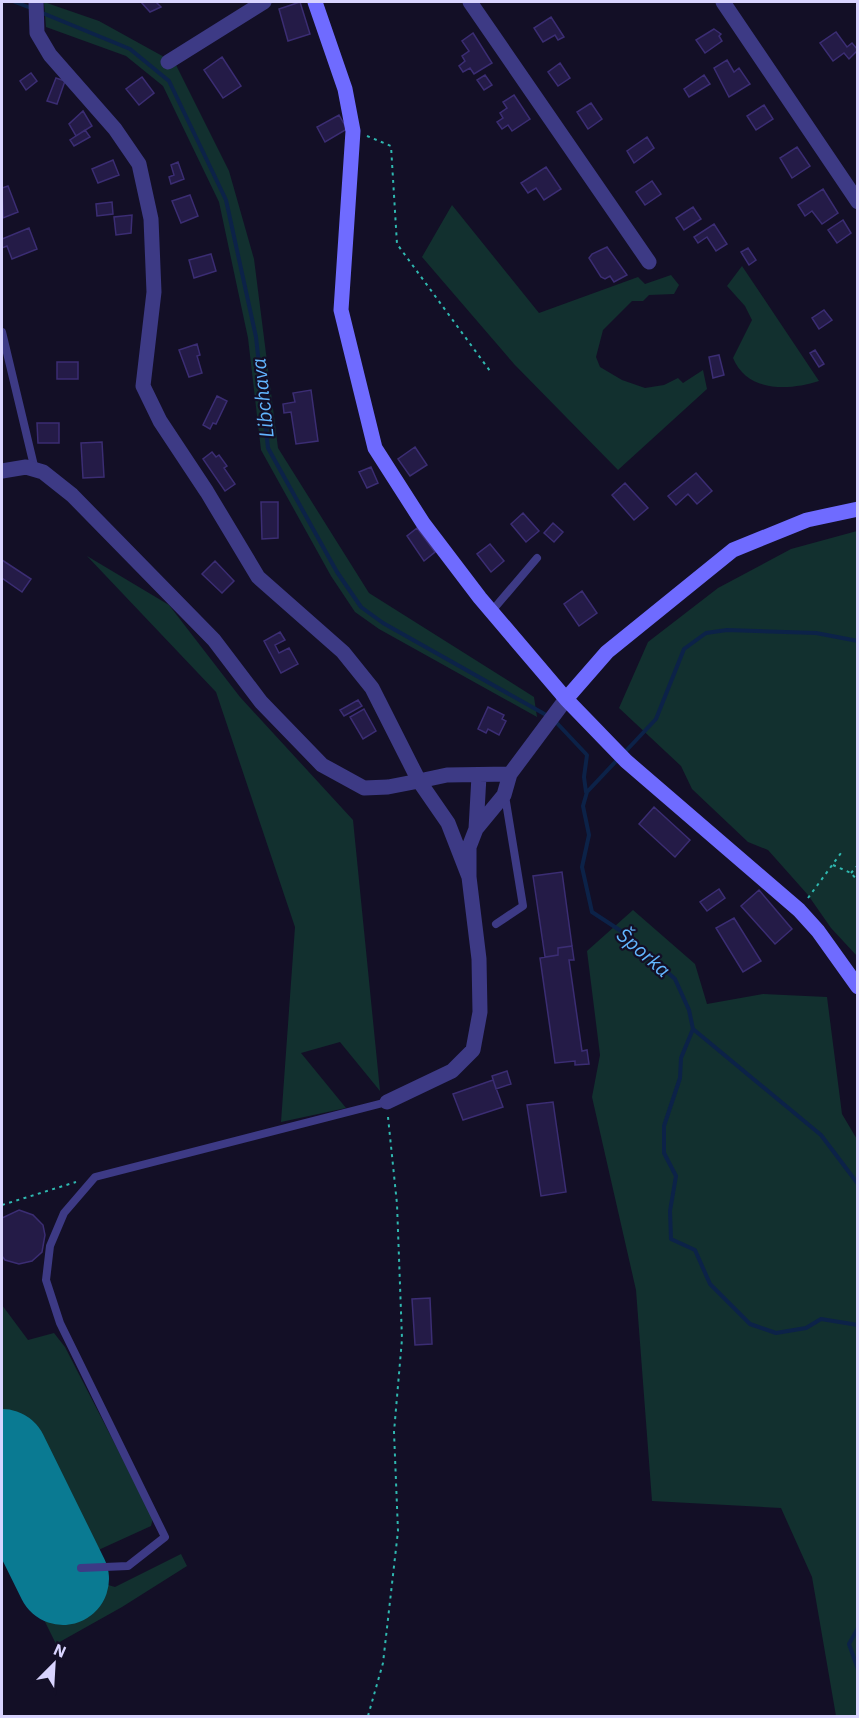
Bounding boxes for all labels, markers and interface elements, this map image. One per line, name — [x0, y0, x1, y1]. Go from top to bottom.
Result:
water label: Libchava — [244, 357, 280, 439]
water label: Šporka — [611, 921, 677, 983]
north arrow — [24, 1634, 84, 1694]
text: N — [51, 1639, 69, 1662]

